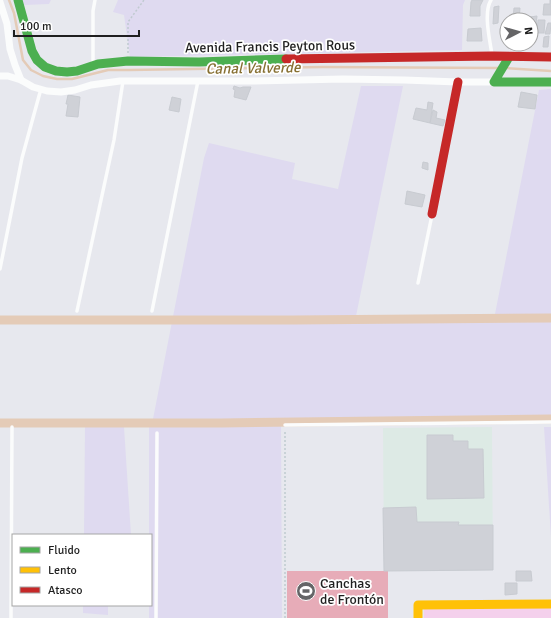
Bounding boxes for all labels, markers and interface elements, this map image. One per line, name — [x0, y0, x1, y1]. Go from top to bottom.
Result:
scale bar — [14, 12, 139, 38]
north arrow — [499, 12, 539, 52]
text: 100 m — [20, 19, 52, 34]
text: N — [522, 27, 535, 35]
street label: Avenida Francis Peyton Rous — [185, 37, 355, 56]
water label: Canal Valverde — [205, 58, 302, 78]
legend — [12, 534, 152, 606]
text: Fluido — [48, 543, 80, 558]
text: Lento — [48, 563, 77, 578]
place label: Canchas de Frontón — [320, 575, 384, 608]
sports icon: Canchas de Frontón — [295, 580, 317, 602]
text: Atasco — [48, 583, 83, 598]

